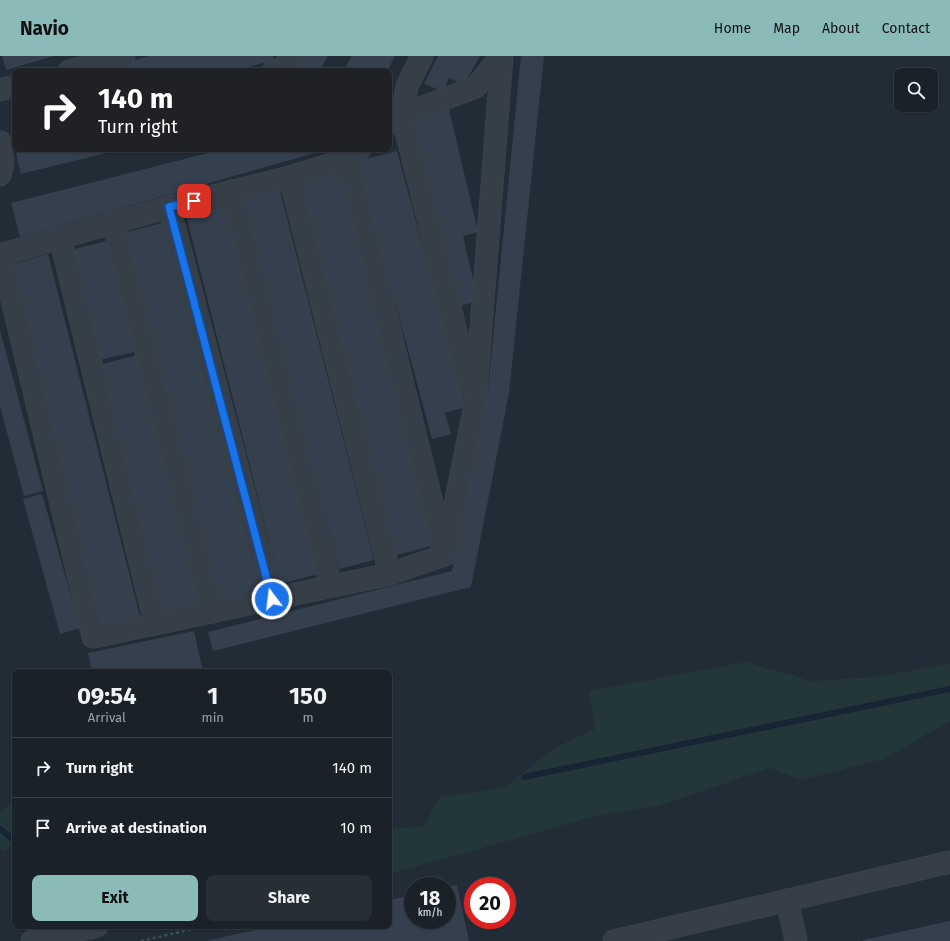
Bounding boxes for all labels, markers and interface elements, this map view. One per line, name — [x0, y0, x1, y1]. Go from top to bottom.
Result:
text: Navio — [20, 17, 69, 40]
text: Home — [714, 20, 751, 37]
text: Map — [773, 20, 800, 37]
text: About — [822, 20, 860, 37]
text: Contact — [882, 20, 930, 37]
map controls — [894, 68, 938, 112]
button: search — [894, 68, 938, 112]
text: 140 m — [98, 82, 174, 115]
icon: right — [32, 84, 84, 136]
text: Turn right — [98, 116, 178, 138]
pin — [177, 184, 211, 218]
icon: arrive — [183, 190, 205, 212]
position arrow — [251, 578, 293, 620]
text: 09:54 — [77, 682, 137, 710]
text: 1 — [207, 682, 218, 710]
text: 150 — [289, 682, 327, 710]
text: Arrival — [88, 710, 126, 725]
text: min — [202, 710, 224, 725]
text: m — [302, 710, 314, 725]
icon: right — [32, 757, 54, 779]
text: Turn right — [66, 759, 133, 777]
text: 140 m — [332, 759, 372, 777]
icon: arrive — [32, 817, 54, 839]
text: Arrive at destination — [66, 819, 207, 837]
text: 10 m — [340, 819, 372, 837]
button: Exit — [32, 875, 198, 921]
button: Share — [206, 875, 372, 921]
speed limit sign: 20 — [464, 877, 516, 929]
text: 18 — [420, 886, 440, 910]
text: km/h — [418, 907, 442, 919]

